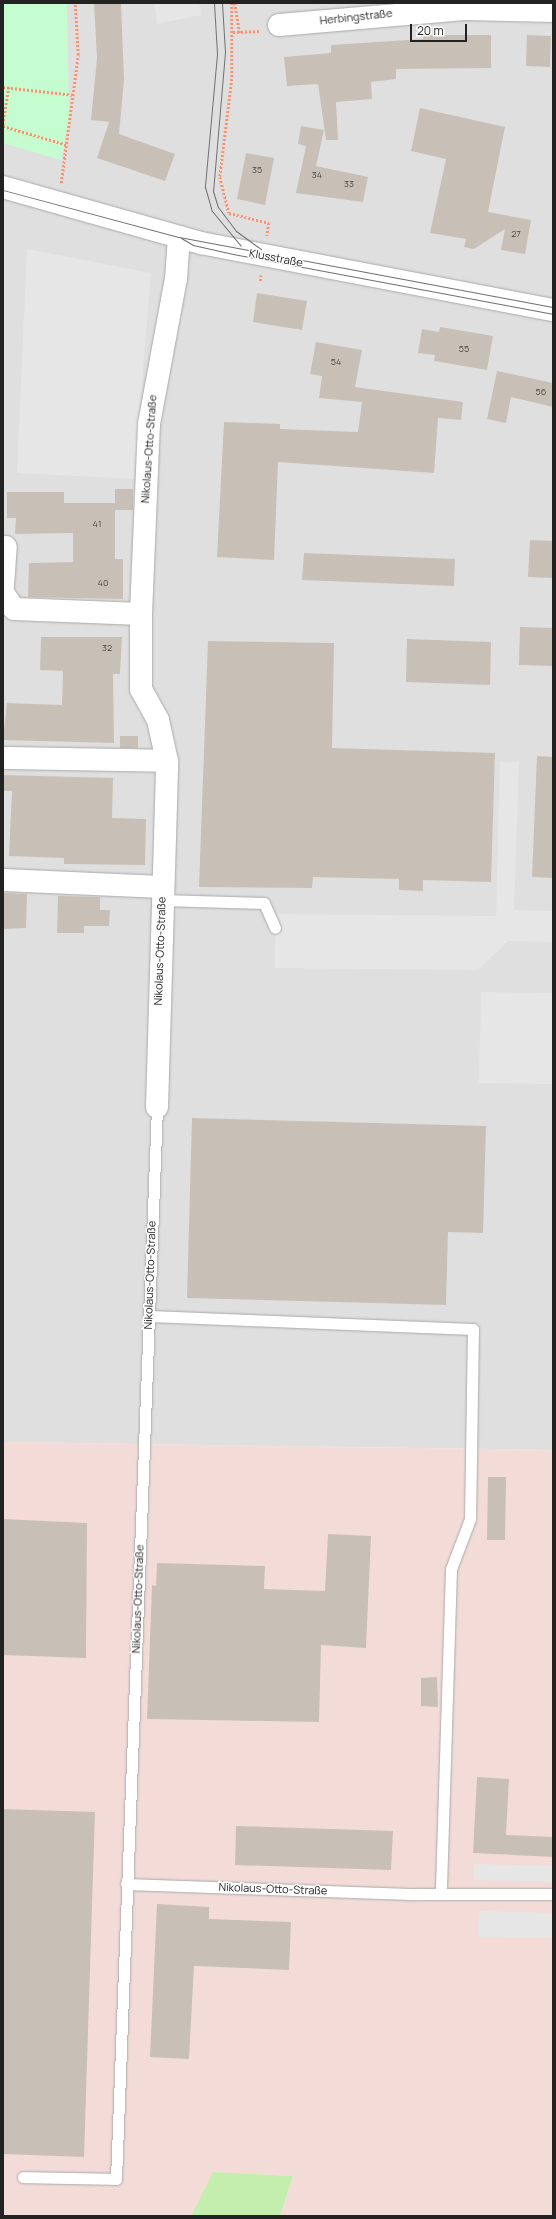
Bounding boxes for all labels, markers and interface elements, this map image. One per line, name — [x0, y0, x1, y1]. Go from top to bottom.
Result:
street label: Herbingstraße — [319, 7, 393, 27]
scale bar — [412, 16, 469, 42]
text: 20 m — [417, 22, 444, 39]
house number: 35 — [252, 165, 262, 175]
house number: 34 — [312, 170, 322, 180]
house number: 33 — [344, 179, 354, 189]
house number: 27 — [511, 229, 521, 239]
street label: Klusstraße — [248, 246, 304, 270]
house number: 55 — [459, 344, 469, 354]
house number: 54 — [331, 357, 341, 367]
house number: 56 — [536, 387, 546, 397]
street label: Nikolaus-Otto-Straße — [139, 394, 159, 504]
house number: 41 — [93, 519, 101, 529]
house number: 40 — [98, 578, 108, 588]
house number: 32 — [102, 643, 112, 653]
street label: Nikolaus-Otto-Straße — [152, 896, 168, 1006]
street label: Nikolaus-Otto-Straße — [142, 1220, 158, 1330]
street label: Nikolaus-Otto-Straße — [130, 1544, 146, 1654]
street label: Nikolaus-Otto-Straße — [218, 1881, 328, 1897]

